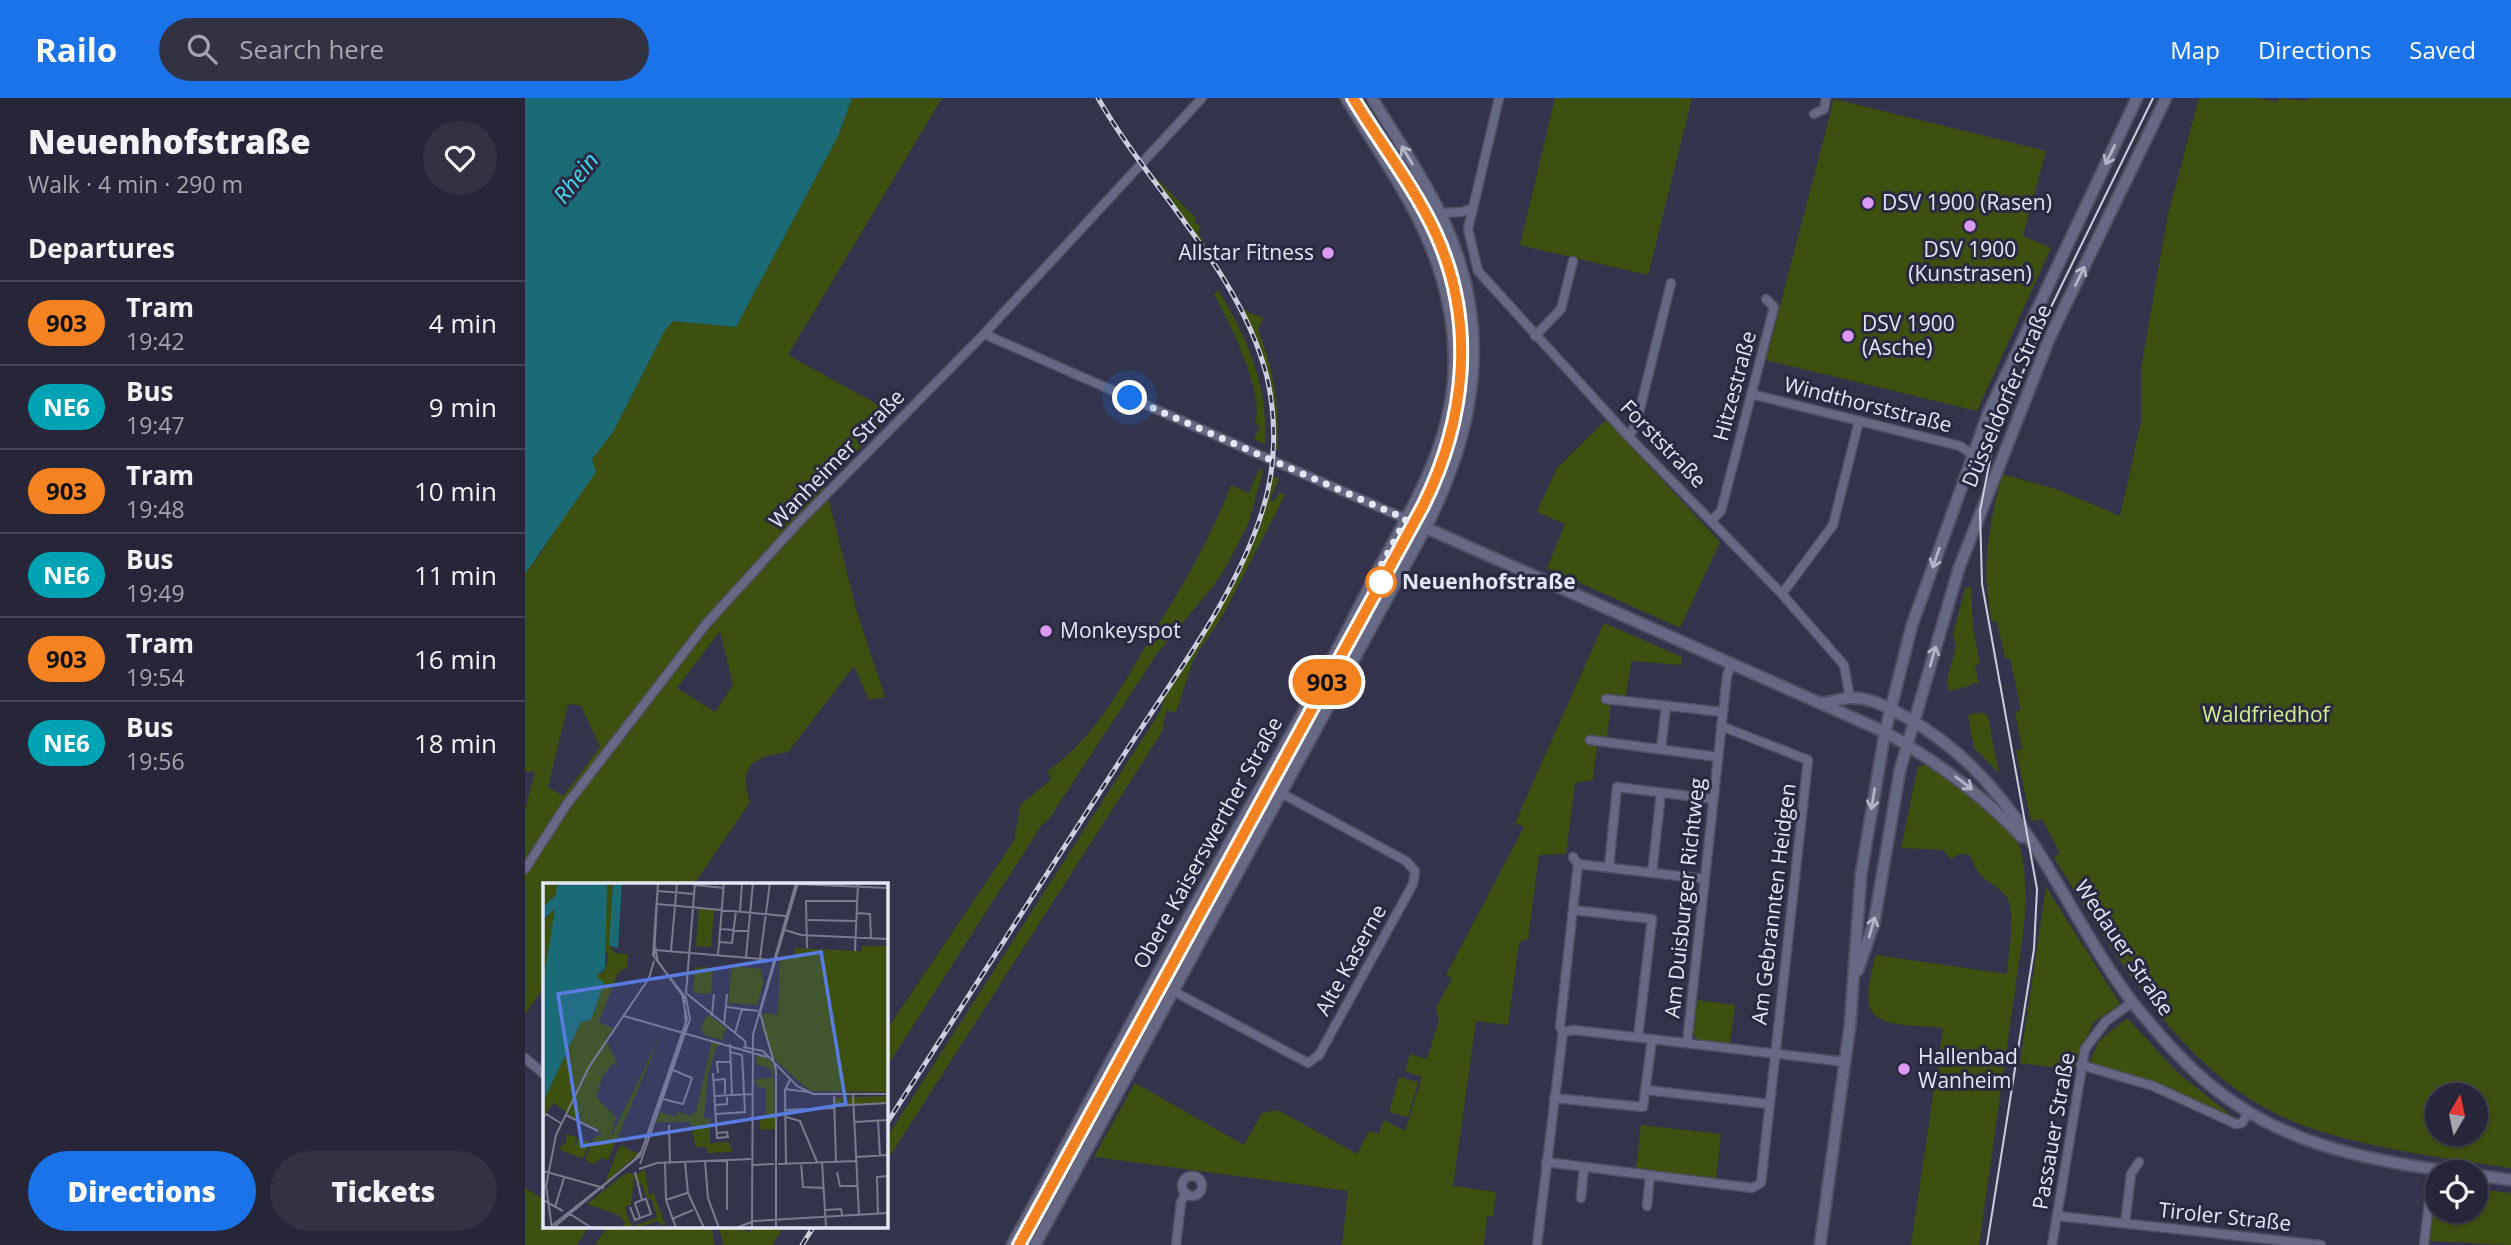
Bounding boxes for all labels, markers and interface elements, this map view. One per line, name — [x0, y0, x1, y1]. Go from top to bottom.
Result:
search box — [159, 18, 649, 81]
text: Railo — [35, 27, 117, 72]
icon: search — [183, 30, 221, 68]
text: Search here — [239, 31, 384, 67]
text: Map — [2170, 33, 2220, 66]
text: Directions — [2258, 33, 2371, 66]
text: Saved — [2409, 33, 2476, 66]
text: Neuenhofstraße — [28, 119, 311, 164]
button: heart — [423, 121, 497, 195]
one-way arrow — [2103, 144, 2117, 165]
water label: Rhein — [545, 145, 605, 210]
one-way arrow — [1400, 146, 1414, 166]
text: Walk · 4 min · 290 m — [28, 168, 243, 200]
place label: DSV 1900 (Rasen) — [1882, 188, 2052, 216]
marker: DSV 1900 (Rasen) — [1860, 195, 1876, 211]
marker: DSV 1900 (Kunstrasen) — [1962, 218, 1978, 234]
text: Departures — [28, 230, 175, 266]
place label: DSV 1900 (Kunstrasen) — [1908, 235, 2032, 287]
place label: Allstar Fitness — [1179, 238, 1314, 266]
marker: Allstar Fitness — [1320, 245, 1336, 261]
one-way arrow — [2074, 266, 2088, 287]
text: Tram — [126, 289, 194, 325]
street label: Düsseldorfer Straße — [1955, 300, 2057, 491]
text: 4 min — [429, 305, 497, 341]
text: 903 — [46, 306, 87, 339]
place label: DSV 1900 (Asche) — [1862, 309, 1955, 361]
text: 19:42 — [126, 325, 185, 357]
street label: Hitzestraße — [1706, 328, 1762, 444]
marker: DSV 1900 (Asche) — [1840, 328, 1856, 344]
street label: Windthorststraße — [1781, 370, 1955, 438]
text: Bus — [126, 373, 173, 409]
your location — [1112, 380, 1147, 415]
street label: Wanheimer Straße — [763, 383, 910, 534]
text: 9 min — [429, 389, 497, 425]
text: NE6 — [43, 390, 90, 423]
street label: Forststraße — [1615, 393, 1713, 493]
text: 19:47 — [126, 409, 185, 441]
text: Tram — [126, 457, 194, 493]
text: 10 min — [414, 473, 497, 509]
text: 903 — [46, 474, 87, 507]
text: 19:48 — [126, 493, 185, 525]
text: Bus — [126, 541, 173, 577]
one-way arrow — [1929, 546, 1941, 568]
text: 11 min — [414, 557, 497, 593]
text: NE6 — [43, 558, 90, 591]
marker: Neuenhofstraße — [1366, 567, 1396, 597]
place label: Neuenhofstraße — [1402, 567, 1576, 595]
text: 19:49 — [126, 577, 185, 609]
place label: Monkeyspot — [1060, 616, 1181, 644]
marker: Monkeyspot — [1038, 623, 1054, 639]
text: Tram — [126, 625, 194, 661]
text: 16 min — [414, 641, 497, 677]
text: 903 — [46, 642, 87, 675]
one-way arrow — [1927, 645, 1940, 667]
line badge: 903 — [1287, 659, 1367, 705]
text: 19:54 — [126, 661, 185, 693]
text: 903 — [1306, 665, 1348, 698]
park label: Waldfriedhof — [2202, 700, 2332, 728]
text: Bus — [126, 709, 173, 745]
street label: Obere Kaiserswerther Straße — [1126, 712, 1288, 973]
text: 18 min — [414, 725, 497, 761]
text: NE6 — [43, 726, 90, 759]
text: 19:56 — [126, 745, 185, 777]
one-way arrow — [1954, 775, 1972, 790]
street label: Am Duisburger Richtweg — [1657, 776, 1711, 1019]
street label: Am Gebrannten Heidgen — [1744, 781, 1802, 1026]
one-way arrow — [1866, 787, 1879, 810]
street label: Wedauer Straße — [2069, 874, 2181, 1021]
inset map — [543, 883, 887, 1228]
street label: Alte Kaserne — [1308, 899, 1392, 1020]
one-way arrow — [1866, 916, 1879, 939]
place label: Hallenbad Wanheim — [1918, 1042, 2018, 1094]
street label: Passauer Straße — [2025, 1050, 2081, 1211]
marker: Hallenbad Wanheim — [1896, 1061, 1912, 1077]
north arrow — [2425, 1083, 2489, 1146]
map controls — [2425, 1083, 2488, 1223]
button: Directions — [28, 1151, 256, 1231]
button: Tickets — [270, 1151, 497, 1231]
button: locate — [2425, 1160, 2488, 1223]
street label: Tiroler Straße — [2157, 1195, 2293, 1237]

